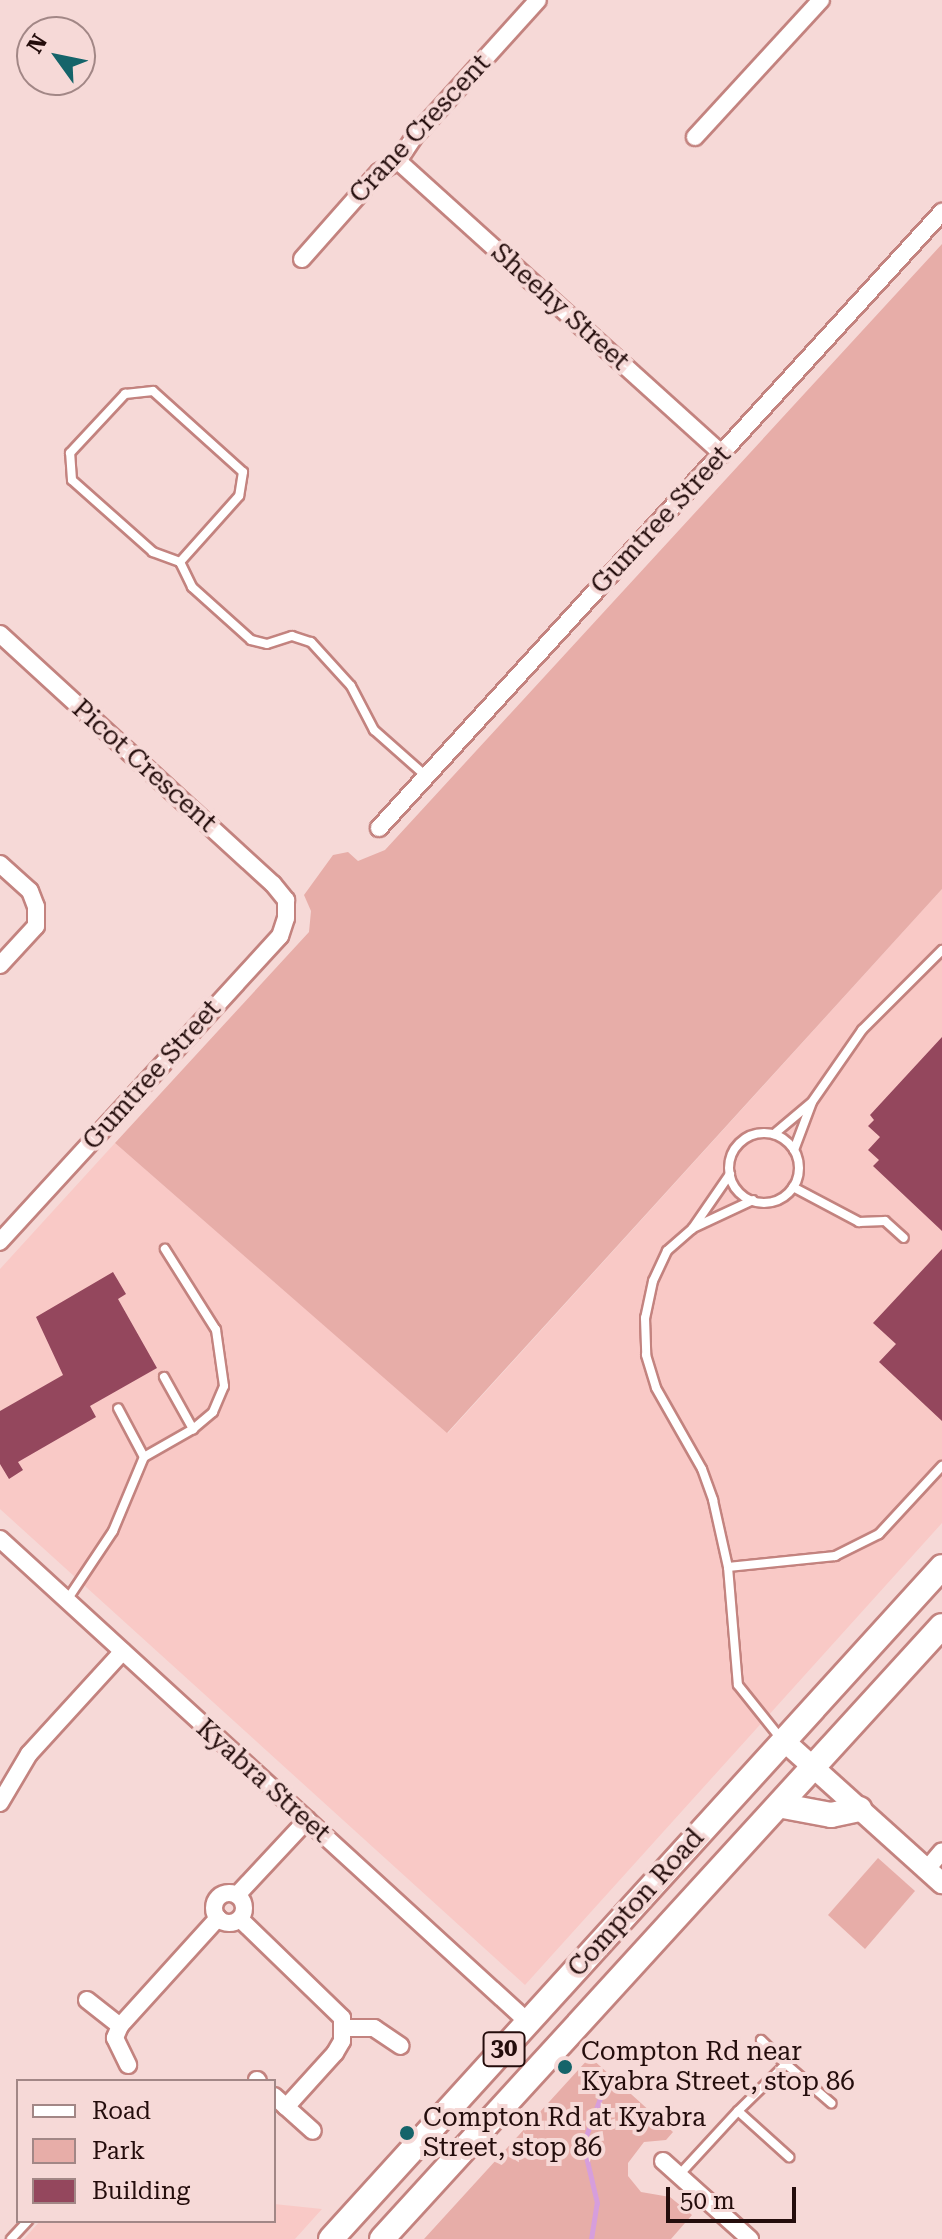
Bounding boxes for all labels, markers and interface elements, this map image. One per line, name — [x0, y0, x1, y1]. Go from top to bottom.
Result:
north arrow — [16, 16, 96, 96]
text: N — [22, 30, 52, 58]
street label: Crane Crescent — [343, 48, 497, 210]
street label: Sheehy Street — [485, 237, 635, 377]
street label: Gumtree Street — [585, 440, 737, 600]
street label: Picot Crescent — [66, 693, 222, 839]
street label: Gumtree Street — [77, 994, 227, 1156]
street label: Kyabra Street — [190, 1713, 336, 1849]
street label: Compton Road — [561, 1823, 711, 1983]
road number: 30 — [482, 2029, 526, 2069]
place label: Compton Rd near Kyabra Street, stop 86 — [581, 2036, 855, 2098]
marker: Compton Rd near Kyabra Street, stop 86 — [556, 2058, 574, 2076]
legend — [16, 2079, 276, 2223]
text: Road — [92, 2097, 151, 2125]
place label: Compton Rd at Kyabra Street, stop 86 — [423, 2102, 706, 2164]
marker: Compton Rd at Kyabra Street, stop 86 — [398, 2124, 416, 2142]
text: Park — [92, 2137, 145, 2165]
scale bar — [670, 2171, 800, 2221]
text: Building — [92, 2177, 190, 2205]
text: 50 m — [680, 2187, 735, 2215]

